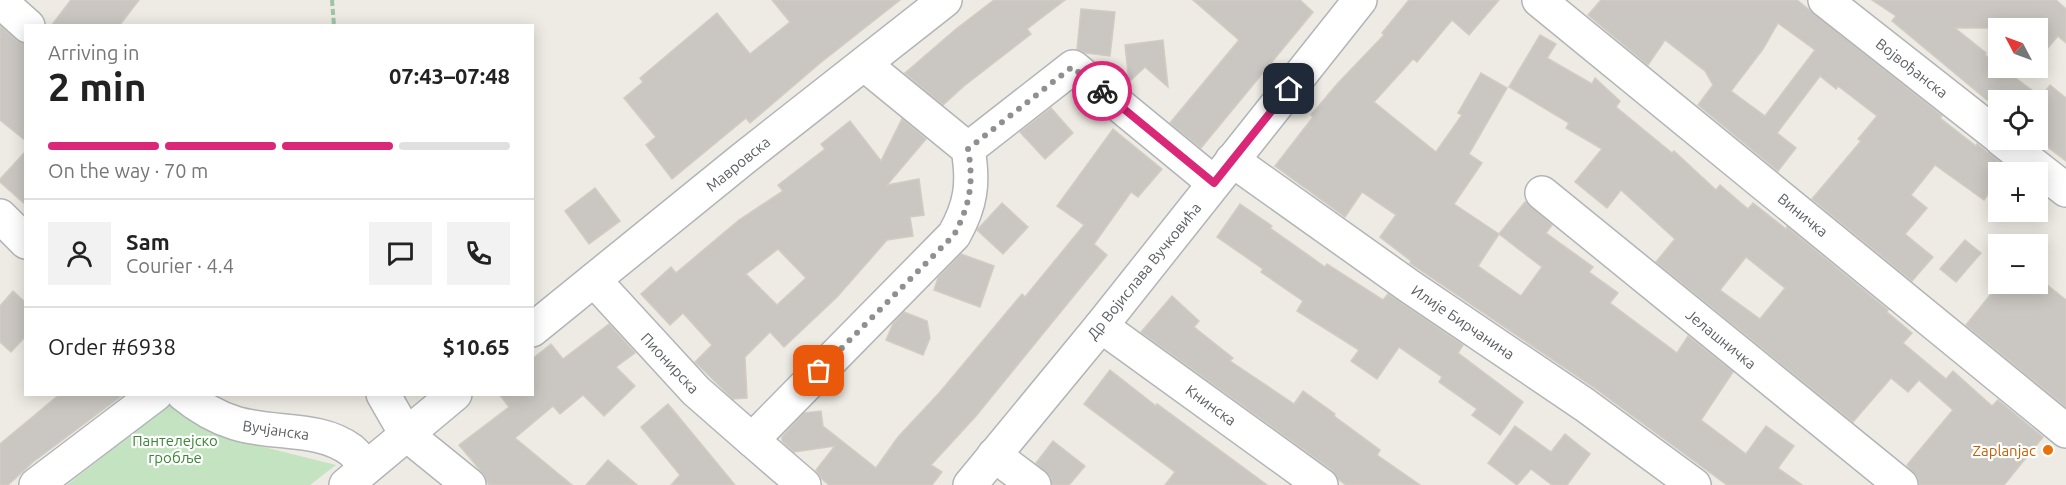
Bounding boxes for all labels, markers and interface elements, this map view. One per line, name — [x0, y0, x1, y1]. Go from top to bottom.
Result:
north arrow — [1988, 18, 2048, 78]
map controls — [1988, 18, 2048, 294]
street label: Војвођанска — [1873, 35, 1951, 101]
text: Arriving in — [48, 41, 139, 64]
courier — [1072, 61, 1132, 121]
text: 07:43–07:48 — [389, 63, 510, 88]
pin — [1263, 63, 1314, 114]
text: 2 min — [48, 65, 147, 108]
icon: home — [1272, 72, 1305, 105]
icon: bike — [1086, 75, 1119, 108]
button: locate — [1988, 90, 2048, 150]
street label: Мавровска — [703, 133, 773, 195]
text: On the way · 70 m — [48, 159, 208, 182]
button: + — [1988, 162, 2048, 222]
street label: Виничка — [1775, 190, 1831, 240]
street label: Др Војислава Вучковића — [1084, 199, 1204, 343]
button: person — [48, 222, 111, 285]
button: chat — [369, 222, 432, 285]
button: phone — [447, 222, 510, 285]
text: Sam — [126, 229, 170, 254]
button: − — [1988, 234, 2048, 294]
text: Courier · 4.4 — [126, 254, 234, 277]
street label: Илије Бирчанина — [1408, 281, 1518, 363]
street label: Јелашничка — [1683, 306, 1759, 372]
street label: Пионирска — [638, 329, 702, 397]
text: Order #6938 — [48, 334, 176, 359]
text: $10.65 — [443, 334, 510, 359]
pin — [793, 345, 844, 396]
icon: bag — [802, 354, 835, 387]
street label: Книнска — [1183, 381, 1239, 429]
street label: Вучјанска — [242, 417, 310, 443]
park label: Пантелејско гробље — [132, 432, 218, 466]
place label: Zaplanjac — [1972, 442, 2036, 459]
marker: Zaplanjac — [2041, 443, 2055, 457]

